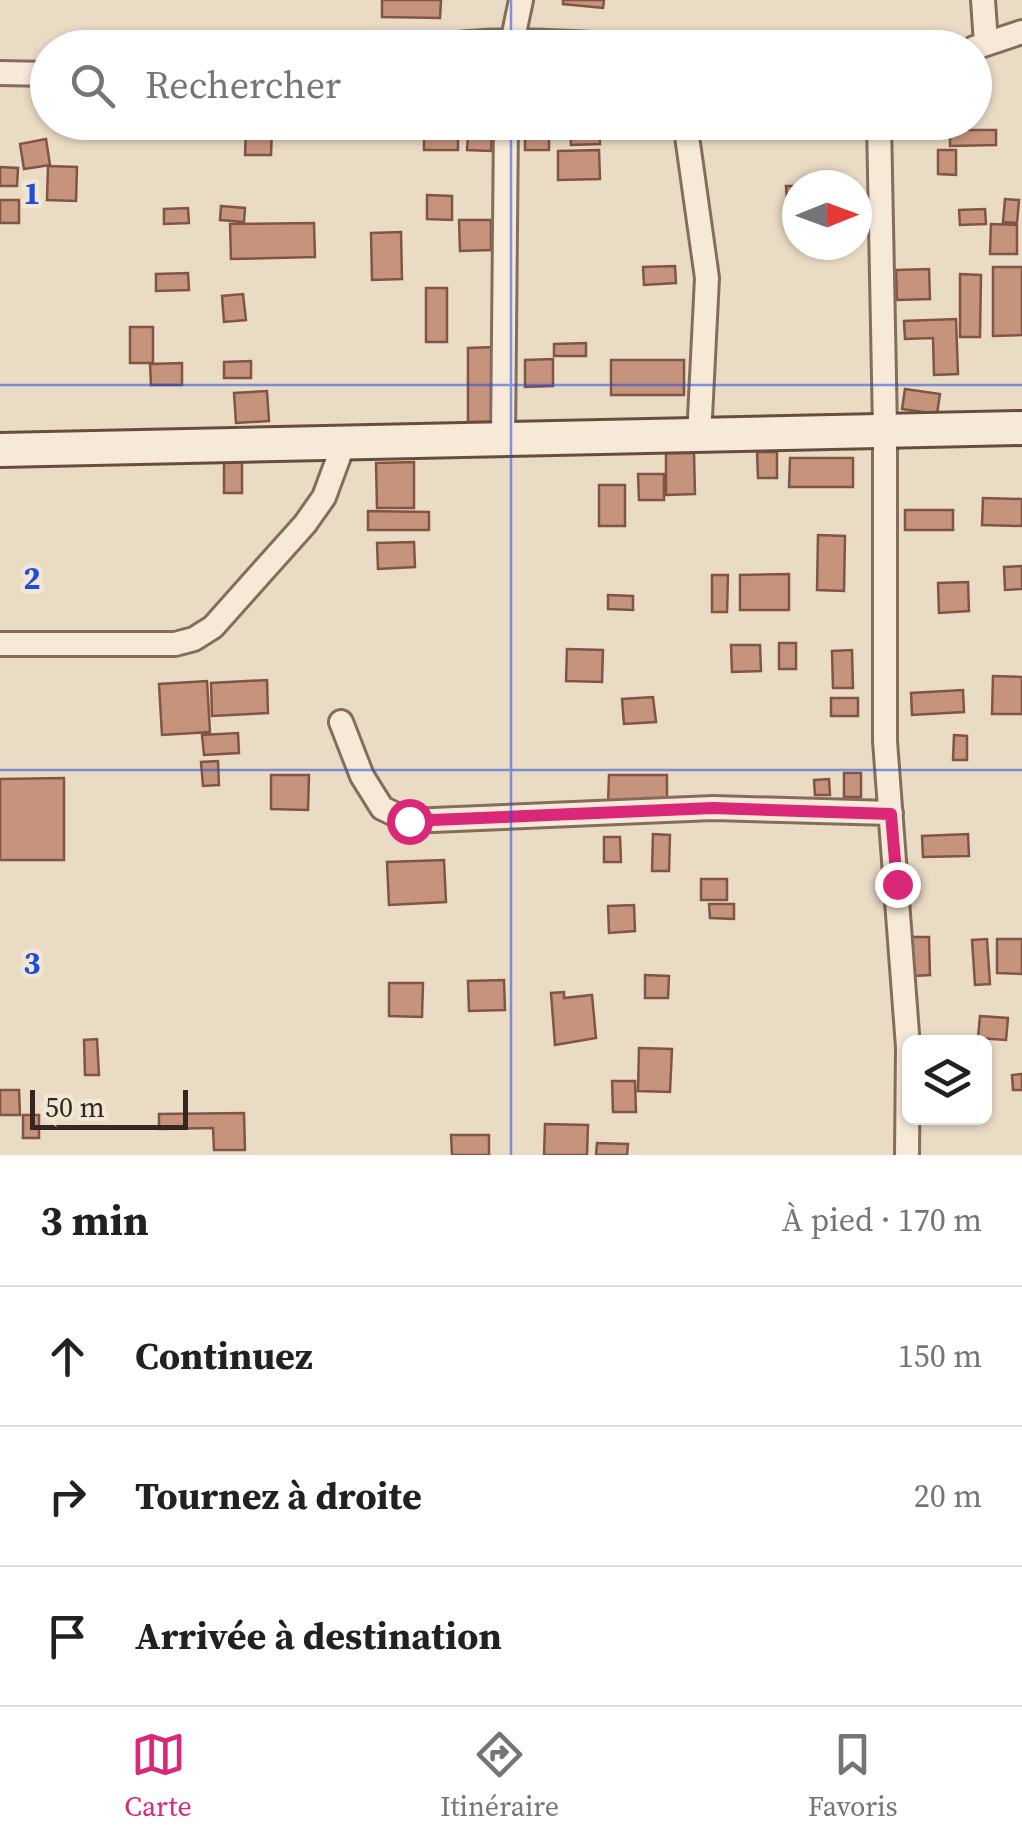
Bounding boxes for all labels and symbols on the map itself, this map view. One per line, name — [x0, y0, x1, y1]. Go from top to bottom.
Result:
north arrow — [782, 170, 872, 260]
text: 1 — [23, 171, 41, 215]
text: 2 — [23, 556, 41, 600]
route start — [387, 799, 433, 845]
route end — [875, 862, 921, 908]
text: 3 — [23, 941, 41, 985]
scale bar — [30, 1085, 188, 1130]

